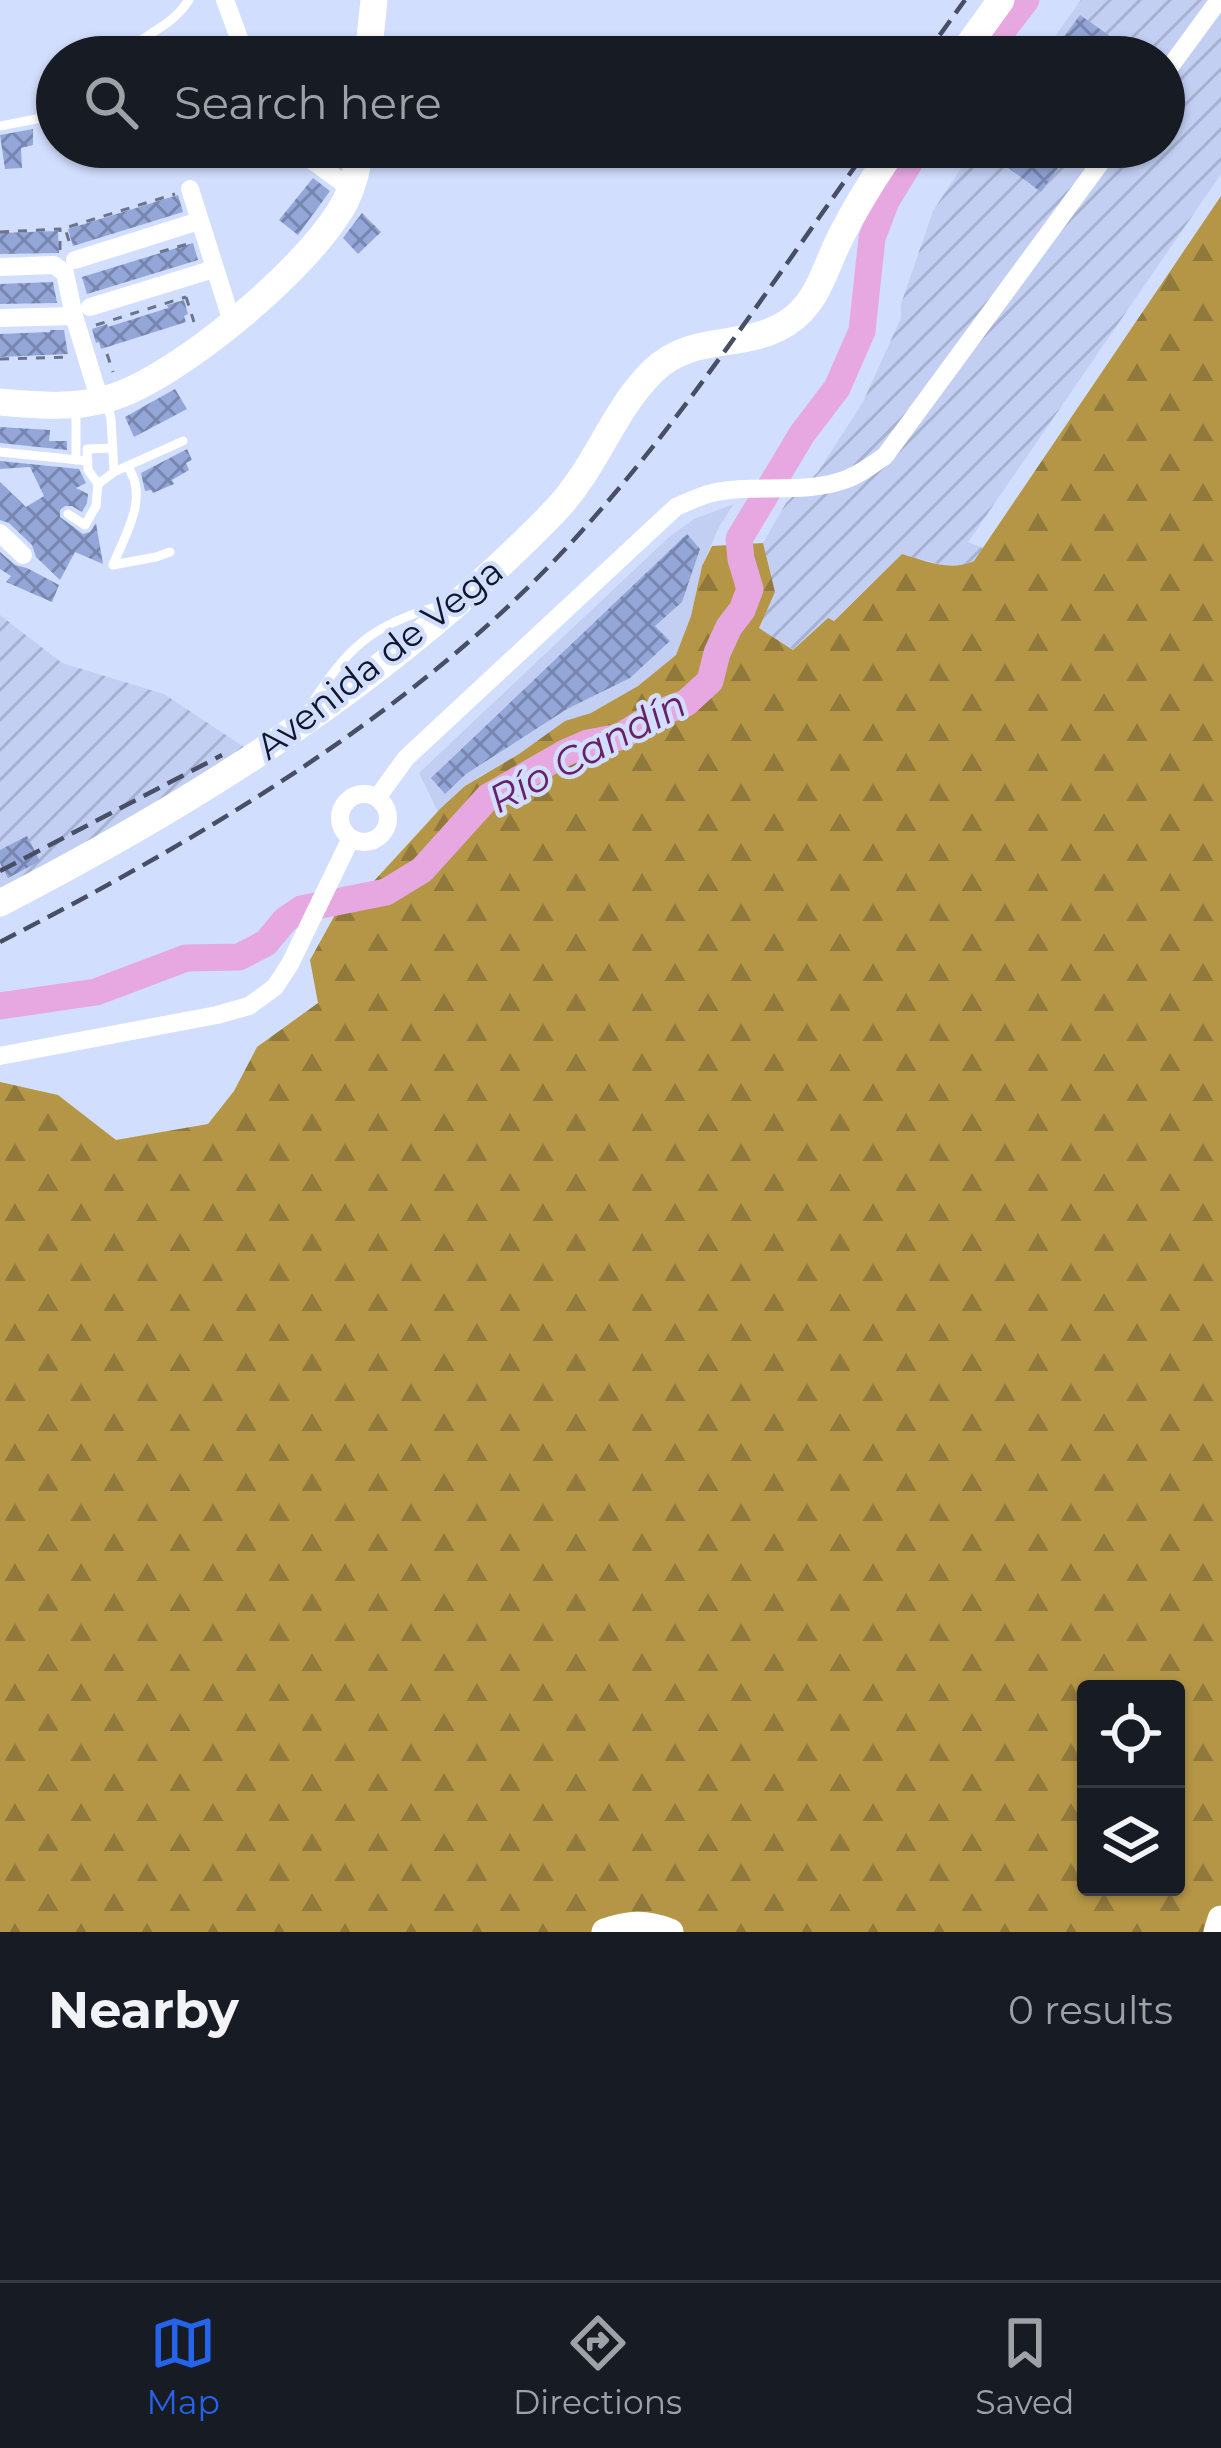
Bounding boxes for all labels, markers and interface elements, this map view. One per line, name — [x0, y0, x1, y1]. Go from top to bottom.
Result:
search box — [36, 36, 1185, 168]
icon: search — [78, 69, 144, 135]
text: Search here — [174, 75, 442, 130]
street label: Avenida de Vega — [247, 548, 511, 768]
water label: Río Candín — [480, 679, 694, 823]
map controls — [1077, 1680, 1185, 1896]
button: locate — [1077, 1680, 1185, 1788]
button: layers — [1077, 1788, 1185, 1896]
text: Nearby — [48, 1979, 239, 2041]
text: 0 results — [1008, 1986, 1173, 2034]
tab: Map — [147, 2310, 220, 2422]
tab: Directions — [513, 2310, 682, 2422]
tab: Saved — [975, 2310, 1074, 2422]

